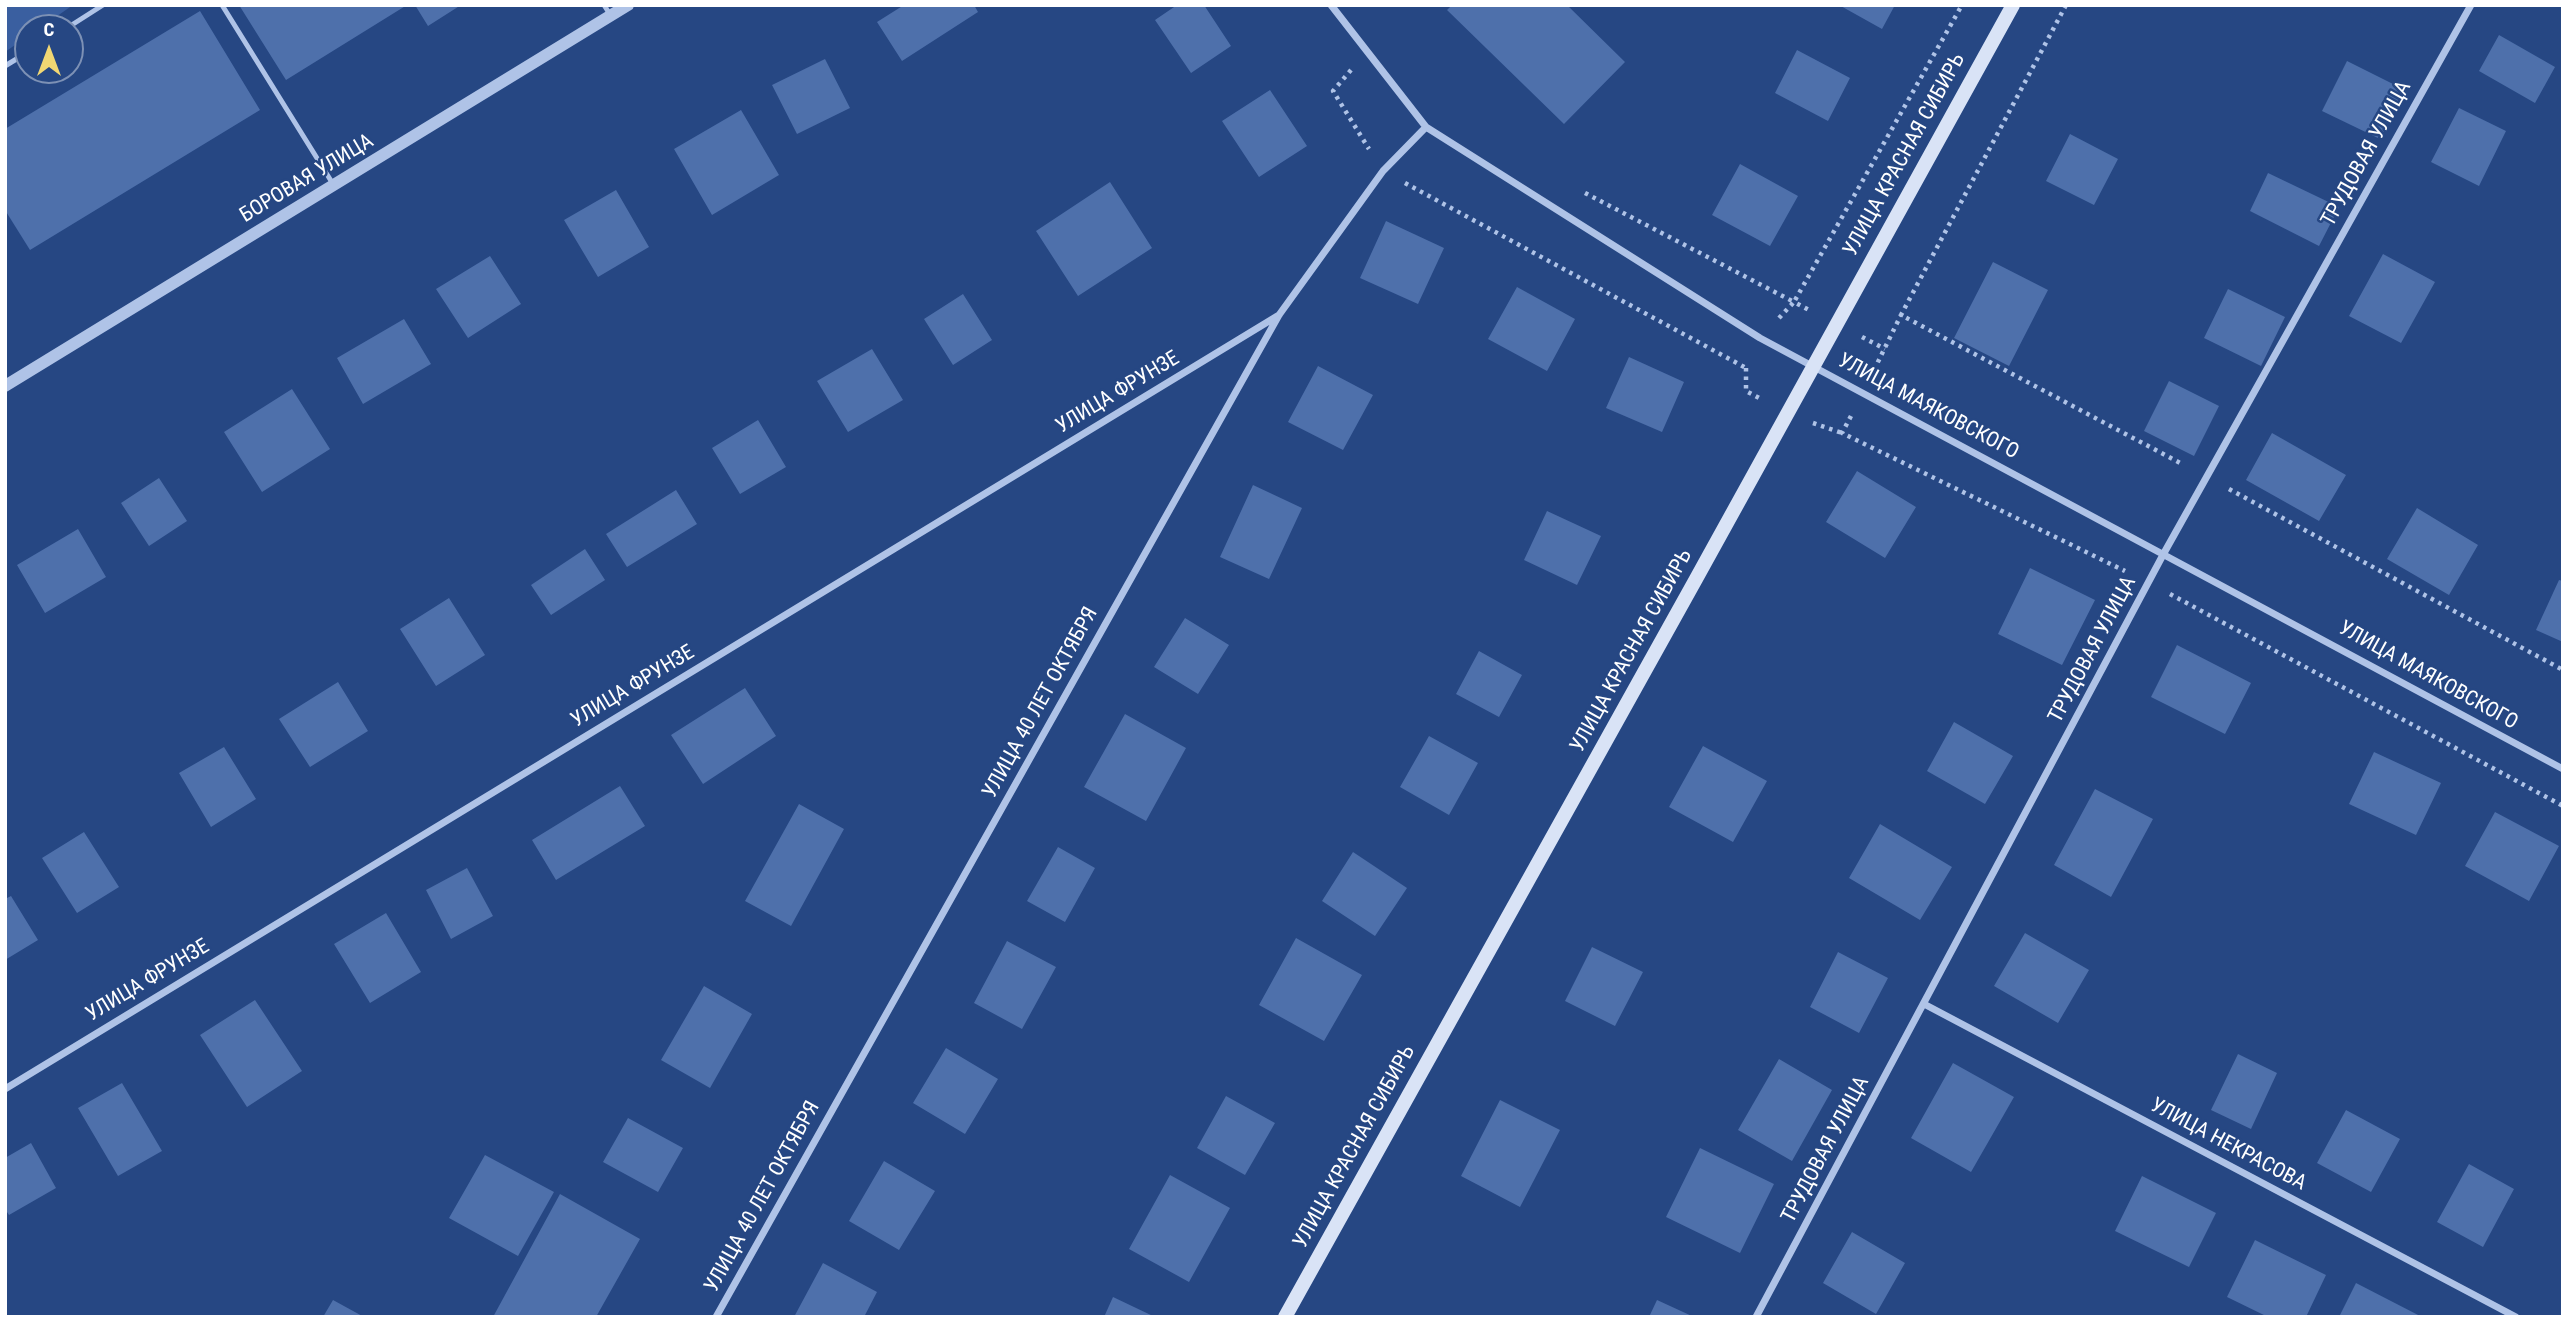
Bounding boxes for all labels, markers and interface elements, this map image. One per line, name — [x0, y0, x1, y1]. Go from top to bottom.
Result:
north arrow — [14, 14, 84, 84]
text: С — [44, 18, 54, 41]
street label: УЛИЦА КРАСНАЯ СИБИРЬ — [1839, 49, 1971, 261]
street label: ТРУДОВАЯ УЛИЦА — [2317, 77, 2417, 231]
street label: БОРОВАЯ УЛИЦА — [236, 129, 378, 229]
street label: УЛИЦА ФРУНЗЕ — [1052, 346, 1184, 440]
street label: УЛИЦА МАЯКОВСКОГО — [1833, 349, 2023, 465]
street label: УЛИЦА КРАСНАЯ СИБИРЬ — [1566, 545, 1698, 757]
street label: ТРУДОВАЯ УЛИЦА — [2044, 572, 2142, 728]
street label: УЛИЦА 40 ЛЕТ ОКТЯБРЯ — [978, 603, 1104, 803]
street label: УЛИЦА МАЯКОВСКОГО — [2334, 616, 2522, 736]
street label: УЛИЦА ФРУНЗЕ — [567, 640, 699, 734]
street label: УЛИЦА ФРУНЗЕ — [82, 934, 214, 1028]
street label: УЛИЦА КРАСНАЯ СИБИРЬ — [1289, 1041, 1421, 1253]
street label: ТРУДОВАЯ УЛИЦА — [1777, 1072, 1875, 1228]
street label: УЛИЦА НЕКРАСОВА — [2146, 1093, 2310, 1197]
street label: УЛИЦА 40 ЛЕТ ОКТЯБРЯ — [700, 1097, 826, 1297]

